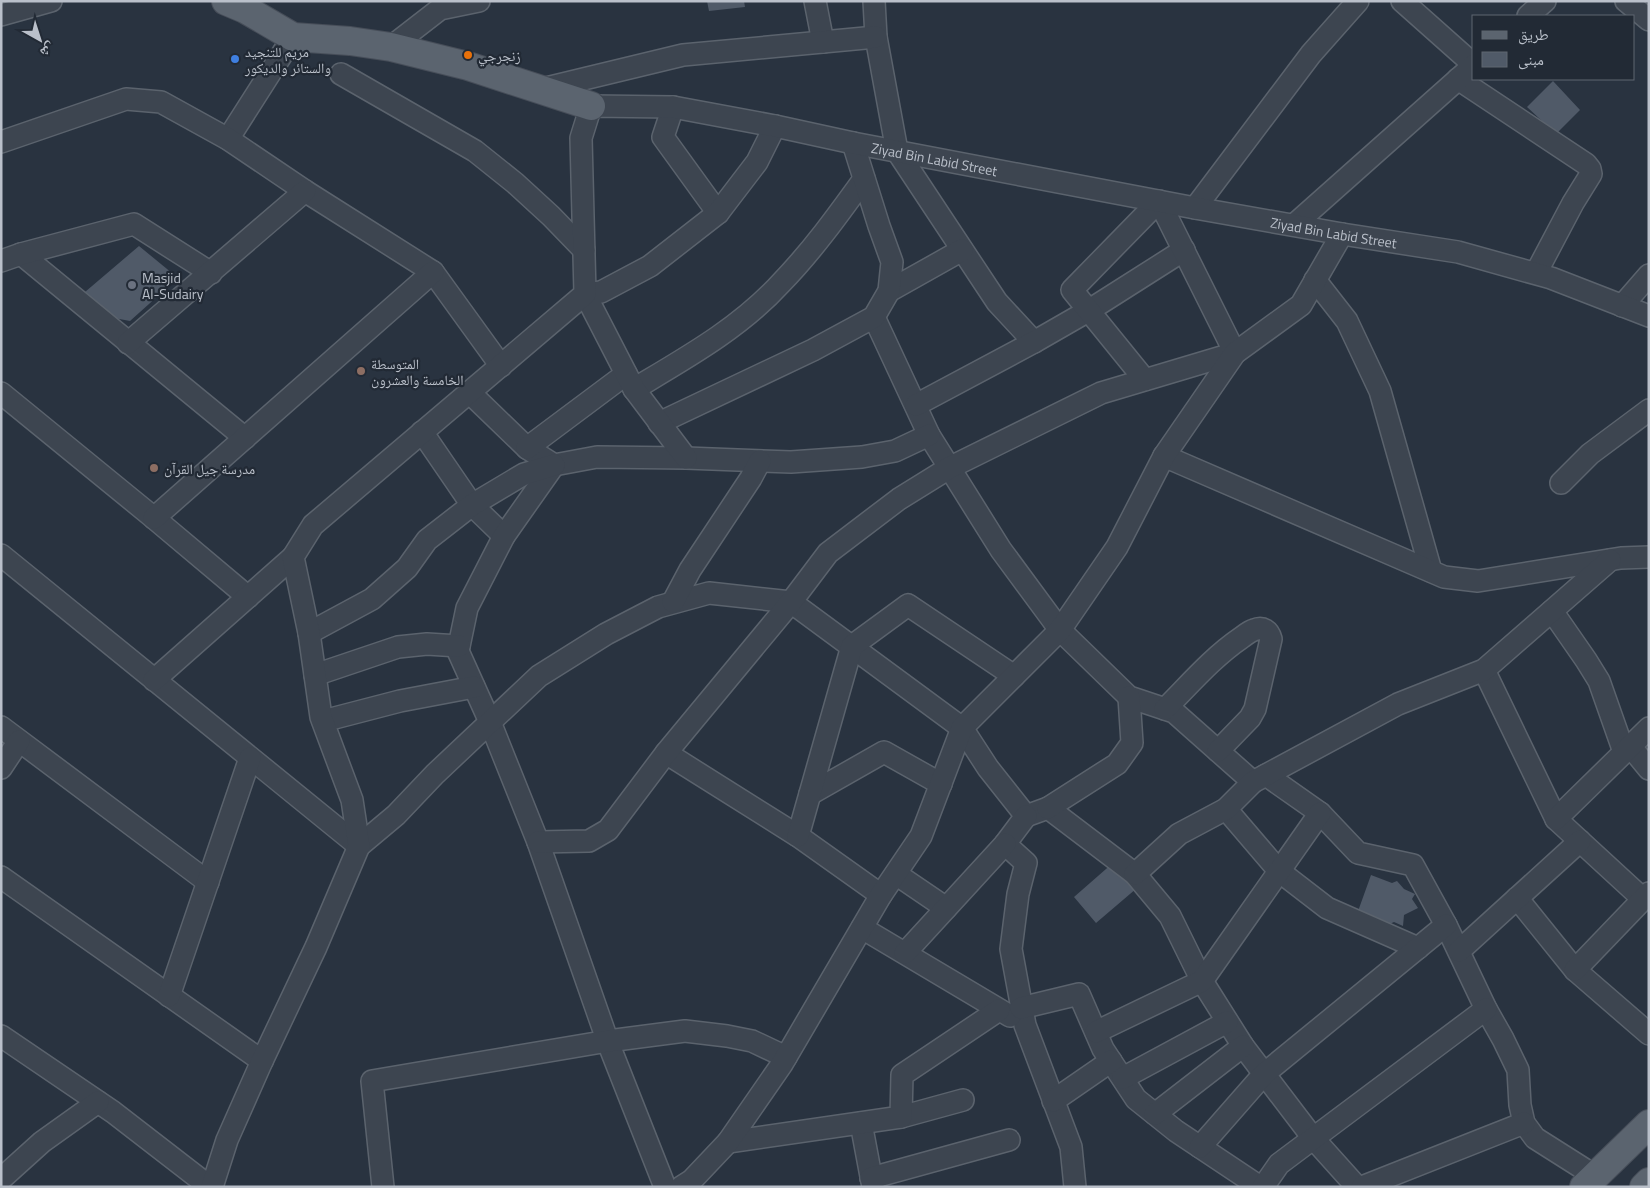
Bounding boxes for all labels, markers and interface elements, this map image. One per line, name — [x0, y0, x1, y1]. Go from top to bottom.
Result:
north arrow — [15, 15, 65, 65]
legend — [1472, 15, 1635, 80]
text: طريق — [1518, 23, 1549, 46]
text: ش — [36, 38, 61, 63]
place label: مريم للتنجيد والستائر والديكور — [244, 41, 331, 78]
place label: زنجرجي — [478, 45, 521, 67]
text: مبنى — [1518, 48, 1544, 71]
marker: زنجرجي — [462, 49, 474, 61]
marker: مريم للتنجيد والستائر والديكور — [229, 53, 241, 65]
street label: Ziyad Bin Labid Street — [870, 136, 999, 181]
street label: Ziyad Bin Labid Street — [1269, 211, 1399, 253]
place label: Masjid Al-Sudairy — [142, 267, 204, 304]
marker: Masjid Al-Sudairy — [126, 279, 138, 291]
place label: المتوسطة الخامسة والعشرون — [371, 353, 464, 390]
marker: المتوسطة الخامسة والعشرون — [355, 365, 367, 377]
place label: مدرسة جيل القرآن — [164, 458, 255, 479]
marker: مدرسة جيل القرآن — [148, 462, 160, 474]

